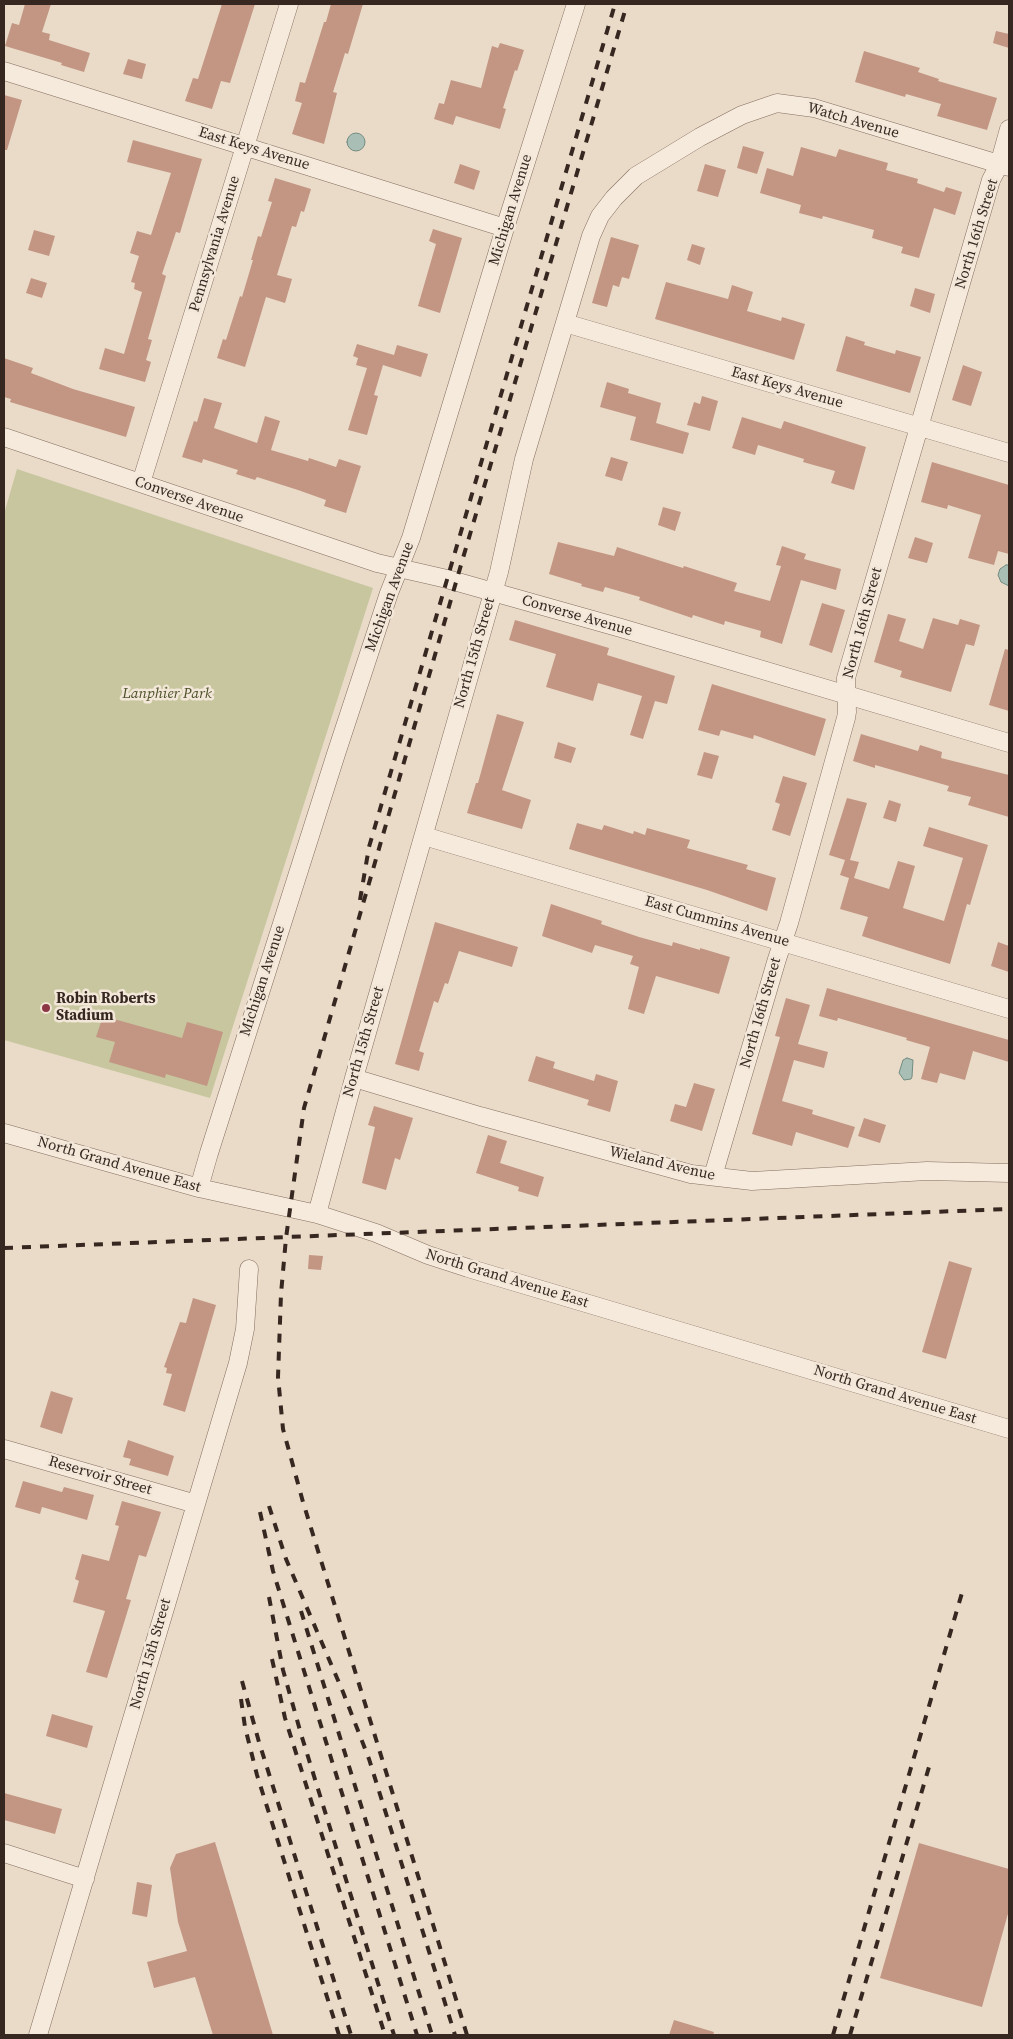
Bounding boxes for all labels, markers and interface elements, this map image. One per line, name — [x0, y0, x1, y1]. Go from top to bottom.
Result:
street label: Watch Avenue — [805, 99, 901, 143]
street label: East Keys Avenue — [196, 124, 312, 174]
street label: Michigan Avenue — [486, 152, 536, 268]
street label: Pennsylvania Avenue — [186, 174, 244, 314]
street label: North 16th Street — [952, 177, 1002, 291]
street label: East Keys Avenue — [729, 363, 845, 413]
street label: Converse Avenue — [132, 473, 246, 527]
street label: Michigan Avenue — [362, 540, 418, 654]
street label: North 16th Street — [840, 565, 886, 681]
street label: Converse Avenue — [520, 592, 634, 640]
street label: North 15th Street — [451, 596, 499, 710]
park label: Lanphier Park — [122, 685, 212, 703]
street label: East Cummins Avenue — [643, 893, 791, 951]
street label: Michigan Avenue — [237, 923, 289, 1039]
street label: North 16th Street — [737, 956, 785, 1070]
street label: North 15th Street — [340, 985, 388, 1099]
place label: Robin Roberts Stadium — [56, 990, 156, 1025]
marker: Robin Roberts Stadium — [40, 1002, 52, 1014]
street label: North Grand Avenue East — [35, 1133, 203, 1197]
street label: Wieland Avenue — [607, 1143, 717, 1185]
street label: North Grand Avenue East — [424, 1246, 590, 1312]
street label: North Grand Avenue East — [812, 1362, 978, 1428]
street label: Reservoir Street — [46, 1453, 154, 1499]
street label: North 15th Street — [127, 1597, 175, 1711]

